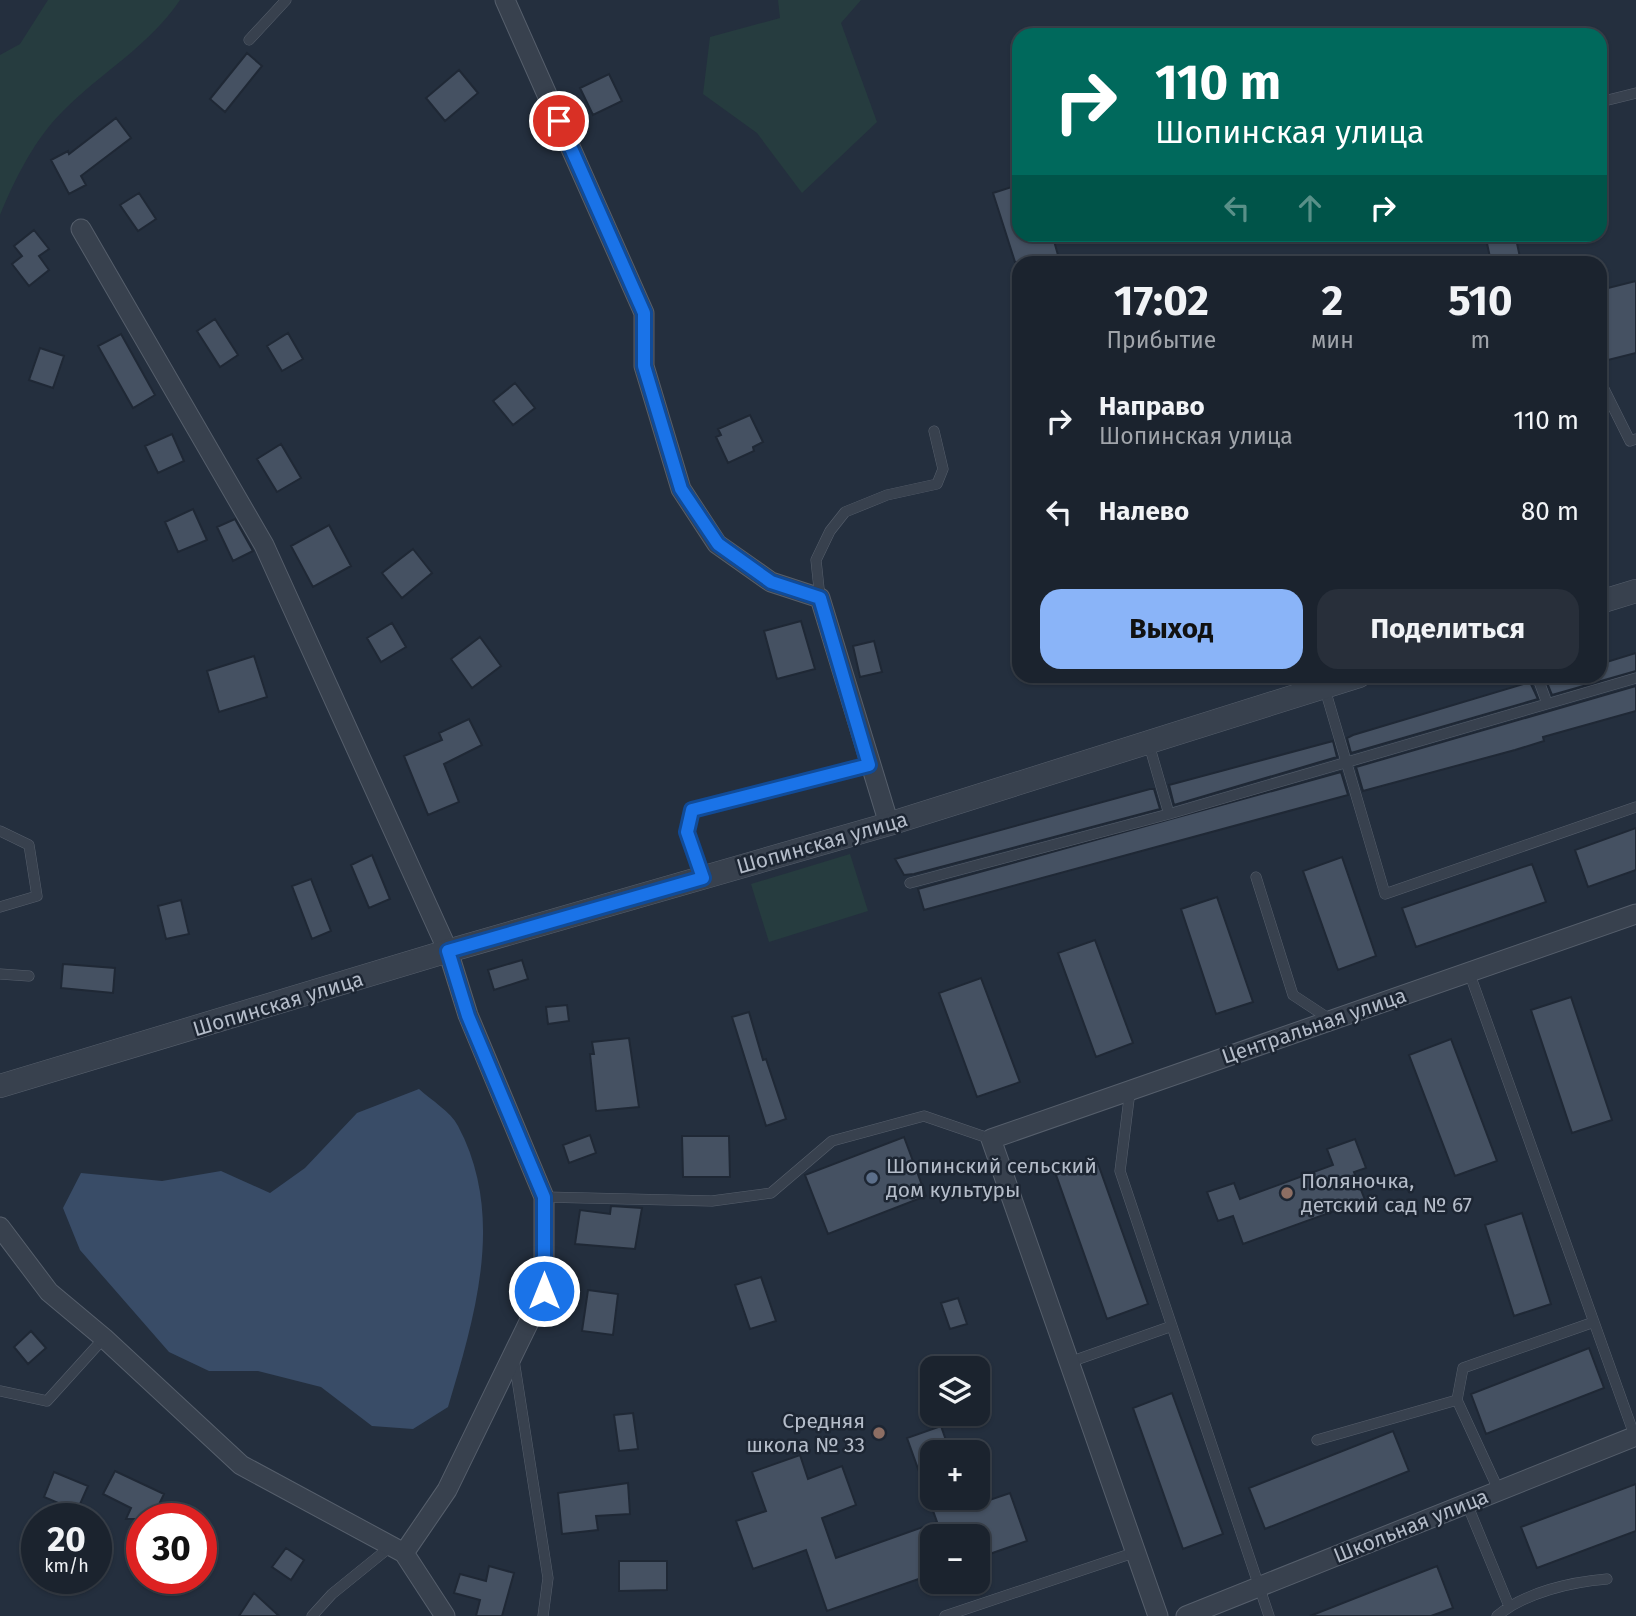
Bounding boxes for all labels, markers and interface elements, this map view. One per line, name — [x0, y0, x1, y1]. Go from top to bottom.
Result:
text: 110 m — [1155, 53, 1281, 112]
icon: right — [1040, 56, 1131, 147]
pin — [529, 91, 589, 151]
icon: arrive — [540, 102, 578, 140]
text: Шопинская улица — [1155, 113, 1424, 151]
icon: left — [1218, 189, 1256, 227]
icon: ahead — [1291, 189, 1329, 227]
icon: right — [1364, 189, 1402, 227]
text: 17:02 — [1114, 276, 1209, 326]
text: 2 — [1321, 276, 1343, 326]
text: 510 — [1448, 276, 1512, 326]
text: Прибытие — [1107, 326, 1216, 354]
text: мин — [1311, 326, 1354, 354]
text: m — [1471, 326, 1490, 354]
text: Направо — [1099, 391, 1205, 422]
icon: right — [1040, 402, 1078, 440]
text: 110 m — [1513, 405, 1579, 436]
text: Шопинская улица — [1099, 422, 1293, 450]
icon: left — [1040, 493, 1078, 531]
text: Налево — [1099, 496, 1189, 527]
text: 80 m — [1521, 496, 1579, 527]
button: Выход — [1040, 589, 1303, 669]
button: Поделиться — [1317, 589, 1579, 669]
street label: Шопинская улица — [733, 806, 911, 880]
street label: Шопинская улица — [190, 966, 366, 1042]
street label: Центральная улица — [1218, 982, 1410, 1070]
place label: Шопинский сельский дом культуры — [886, 1153, 1097, 1203]
place label: Поляночка, детский сад № 67 — [1301, 1168, 1472, 1218]
marker: Шопинский сельский дом культуры — [864, 1170, 880, 1186]
marker: Поляночка, детский сад № 67 — [1279, 1185, 1295, 1201]
position arrow — [507, 1254, 581, 1328]
map controls — [920, 1356, 990, 1594]
button: layers — [920, 1356, 990, 1426]
place label: Средняя школа № 33 — [746, 1408, 865, 1458]
marker: Средняя школа № 33 — [871, 1425, 887, 1441]
button: + — [920, 1440, 990, 1510]
street label: Школьная улица — [1330, 1483, 1492, 1569]
speed limit sign: 30 — [126, 1503, 217, 1594]
text: 20 — [47, 1518, 86, 1560]
button: − — [920, 1524, 990, 1594]
text: km/h — [44, 1555, 89, 1577]

